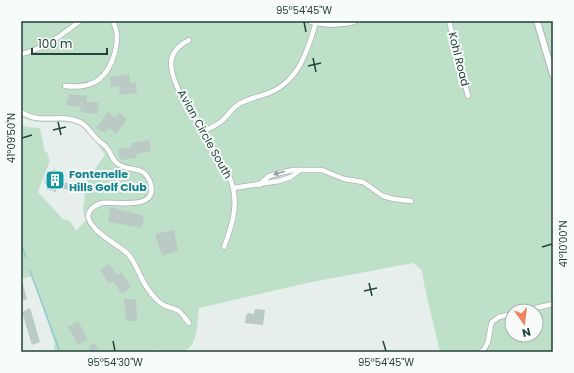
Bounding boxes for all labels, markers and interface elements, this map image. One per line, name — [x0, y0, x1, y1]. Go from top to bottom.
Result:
text: 95°54'45"W — [276, 3, 332, 18]
scale bar — [32, 30, 107, 56]
street label: Kohl Road — [445, 30, 473, 88]
text: 100 m — [38, 35, 72, 52]
street label: Avian Circle South — [174, 87, 236, 181]
text: 41°09'50"N — [4, 113, 19, 163]
place label: Fontenelle Hills Golf Club — [69, 166, 147, 195]
building icon: Fontenelle Hills Golf Club — [44, 169, 66, 191]
one-way arrow — [272, 171, 285, 177]
text: 41°10'00"N — [556, 220, 571, 268]
north arrow — [504, 303, 544, 343]
text: N — [520, 324, 532, 341]
text: 95°54'30"W — [87, 355, 143, 370]
text: 95°54'45"W — [358, 355, 414, 370]

